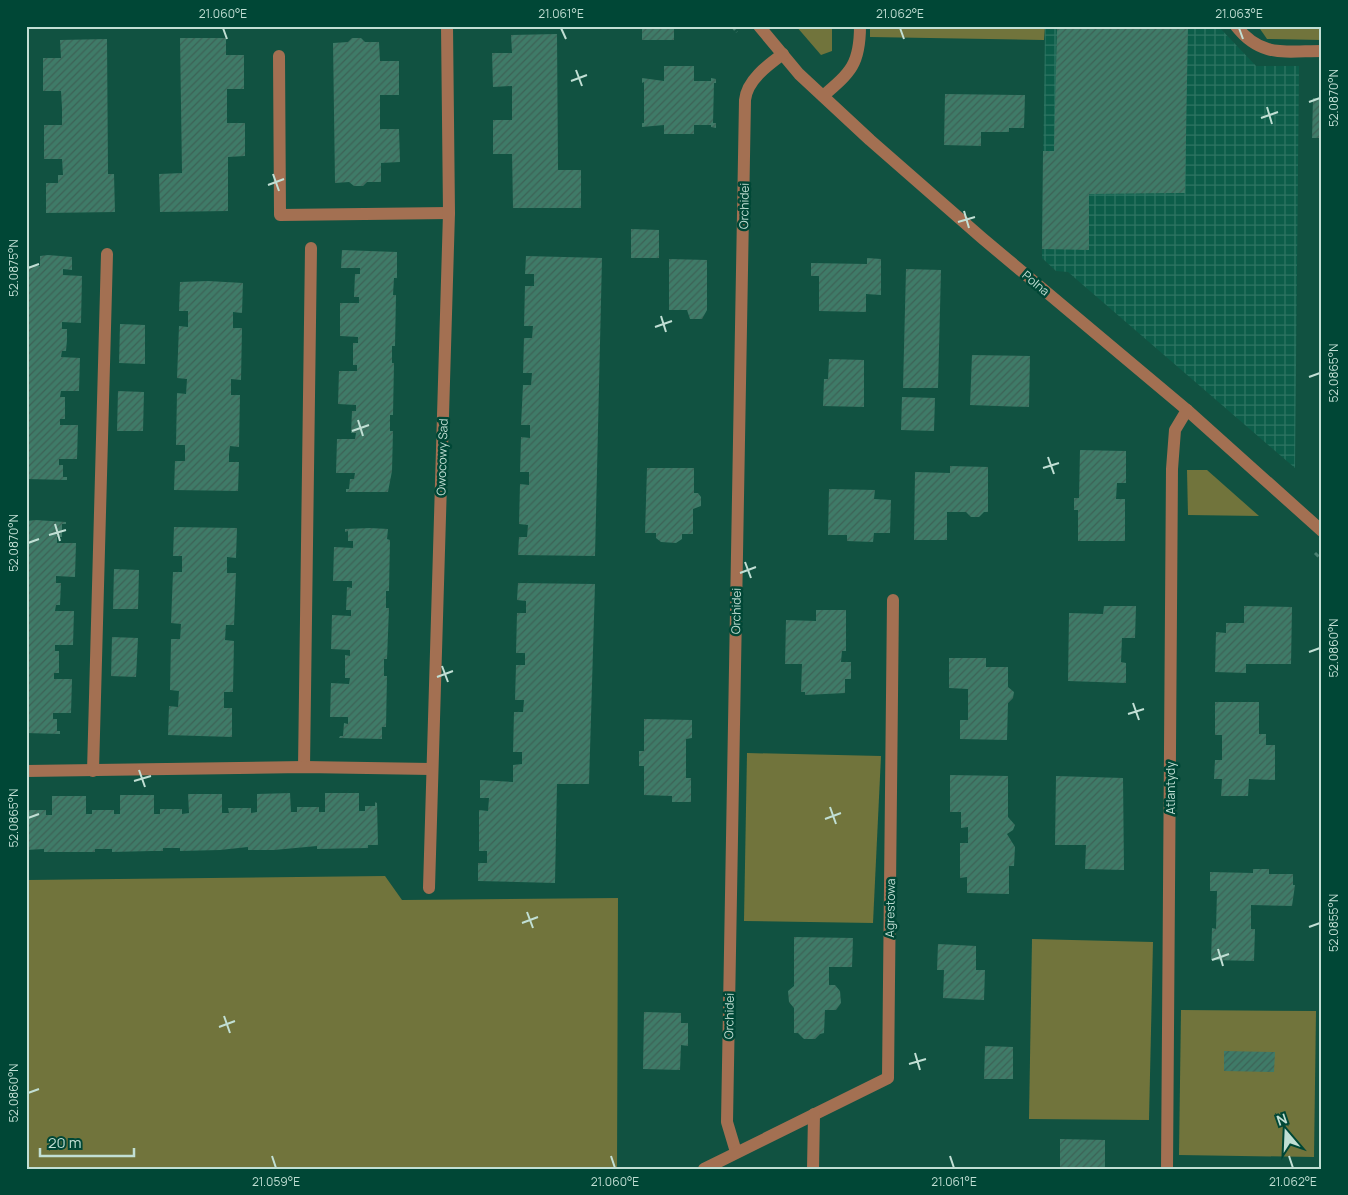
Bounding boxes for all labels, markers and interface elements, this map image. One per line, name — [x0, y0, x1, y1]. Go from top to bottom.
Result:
text: 21.060°E — [199, 5, 247, 22]
text: 21.061°E — [538, 5, 584, 22]
text: 21.062°E — [876, 5, 924, 22]
text: 21.063°E — [1215, 5, 1263, 22]
text: 52.0870°N — [1325, 69, 1342, 127]
street label: Orchidei — [735, 183, 753, 229]
text: 52.0875°N — [5, 239, 22, 297]
street label: Polna — [1019, 267, 1053, 299]
text: 52.0865°N — [1325, 344, 1342, 402]
street label: Owocowy Sad — [432, 418, 452, 496]
text: 52.0870°N — [5, 514, 22, 572]
street label: Orchidei — [727, 588, 745, 634]
text: 52.0860°N — [1325, 618, 1342, 678]
street label: Atlantydy — [1162, 761, 1179, 814]
text: 52.0865°N — [5, 789, 22, 847]
street label: Agrestowa — [881, 878, 899, 938]
text: 52.0855°N — [1325, 894, 1342, 952]
street label: Orchidei — [720, 993, 738, 1039]
text: 52.0860°N — [5, 1063, 22, 1123]
north arrow — [1260, 1108, 1310, 1158]
text: N — [1274, 1109, 1289, 1130]
scale bar — [40, 1125, 134, 1157]
text: 20 m — [48, 1132, 81, 1153]
text: 21.059°E — [252, 1173, 300, 1190]
text: 21.060°E — [591, 1173, 639, 1190]
text: 21.061°E — [931, 1173, 977, 1190]
text: 21.062°E — [1269, 1173, 1317, 1190]

